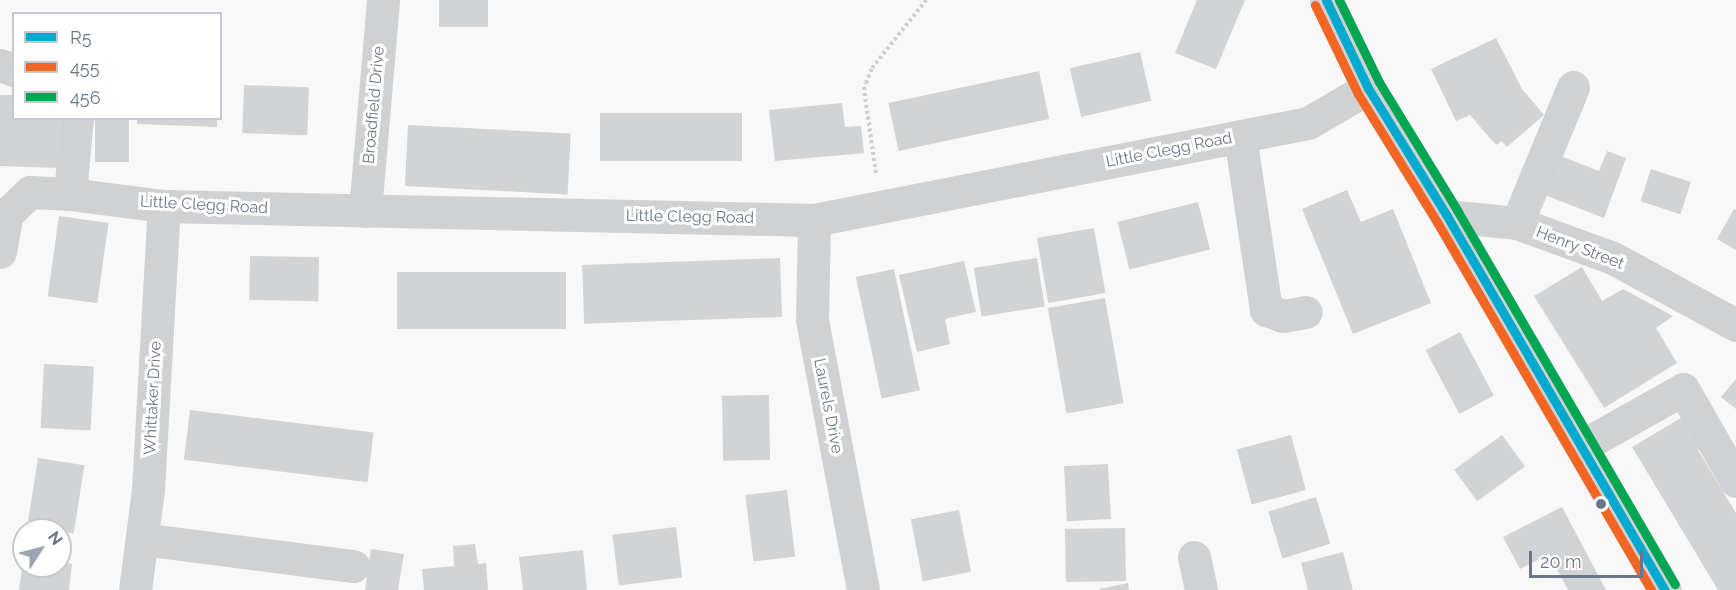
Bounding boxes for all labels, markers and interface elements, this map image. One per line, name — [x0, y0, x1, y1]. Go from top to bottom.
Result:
legend — [12, 12, 222, 120]
text: R5 — [70, 27, 92, 48]
street label: Broadfield Drive — [359, 45, 389, 165]
text: 455 — [70, 57, 99, 78]
text: 456 — [70, 87, 101, 108]
street label: Little Clegg Road — [1104, 128, 1234, 172]
street label: Little Clegg Road — [139, 192, 269, 218]
street label: Little Clegg Road — [626, 206, 754, 228]
street label: Henry Street — [1533, 222, 1627, 274]
street label: Whittaker Drive — [140, 340, 166, 456]
street label: Laurels Drive — [809, 357, 847, 455]
unlabelled marker — [1595, 498, 1607, 510]
north arrow — [12, 518, 72, 578]
text: N — [44, 528, 67, 549]
scale bar — [1532, 539, 1646, 577]
text: 20 m — [1540, 551, 1582, 572]

